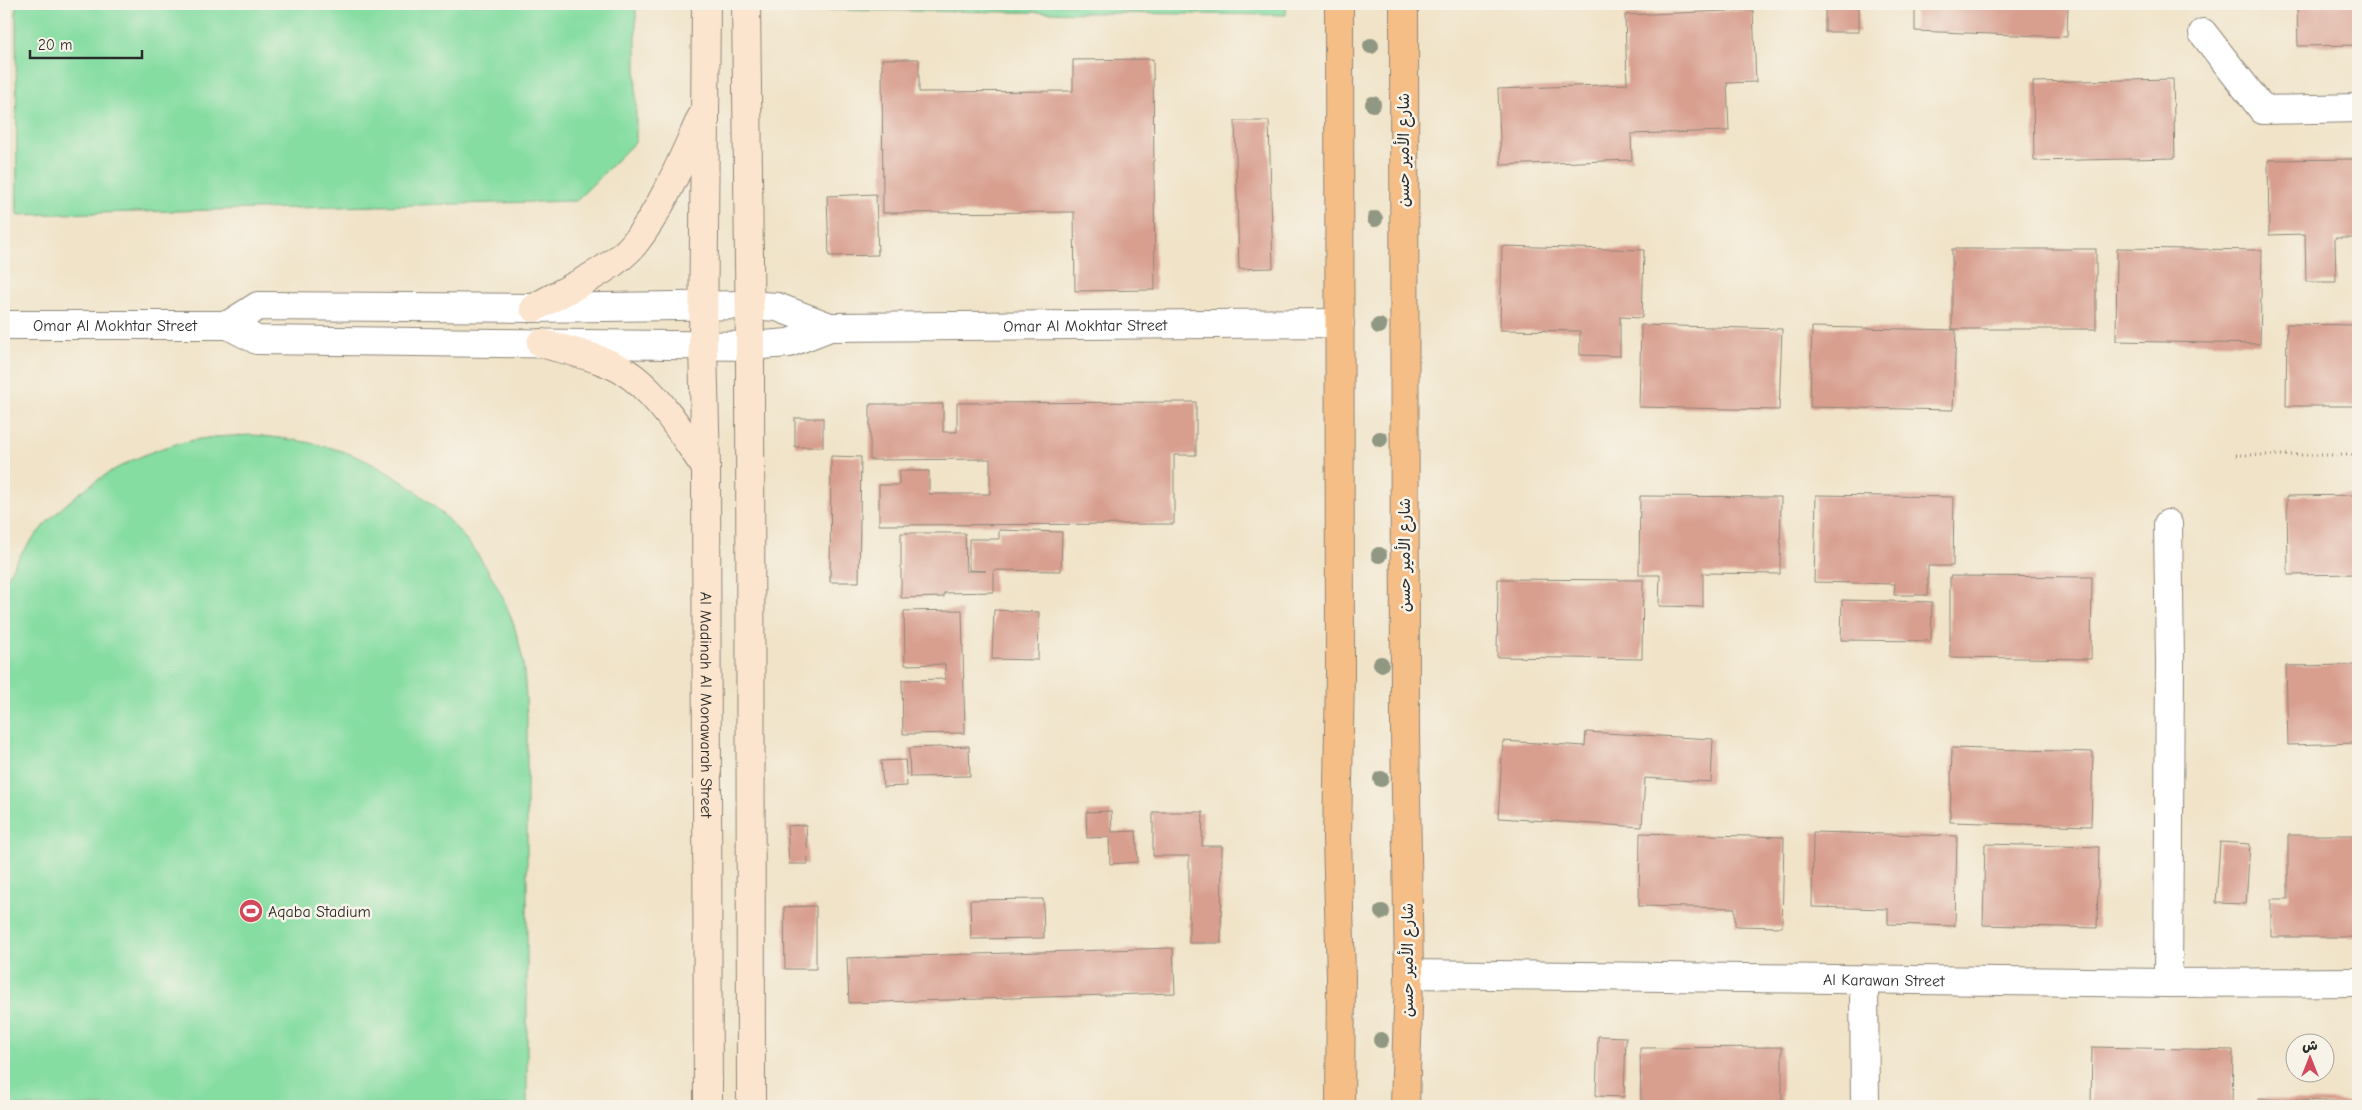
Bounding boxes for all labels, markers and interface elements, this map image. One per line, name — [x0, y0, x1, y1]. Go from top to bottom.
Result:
scale bar — [30, 28, 142, 60]
text: 20 m — [38, 36, 72, 54]
street label: شارع الأمير حسن — [1393, 93, 1415, 207]
street label: Omar Al Mokhtar Street — [1003, 316, 1168, 336]
street label: Omar Al Mokhtar Street — [33, 317, 197, 335]
street label: شارع الأمير حسن — [1394, 498, 1416, 612]
street label: Al Madinah Al Monawarah Street — [696, 592, 715, 818]
sports icon: Aqaba Stadium — [238, 898, 264, 924]
place label: Aqaba Stadium — [268, 903, 371, 921]
street label: شارع الأمير حسن — [1397, 903, 1419, 1017]
street label: Al Karawan Street — [1823, 971, 1945, 990]
north arrow — [2284, 1032, 2334, 1082]
text: ش — [2302, 1037, 2318, 1054]

